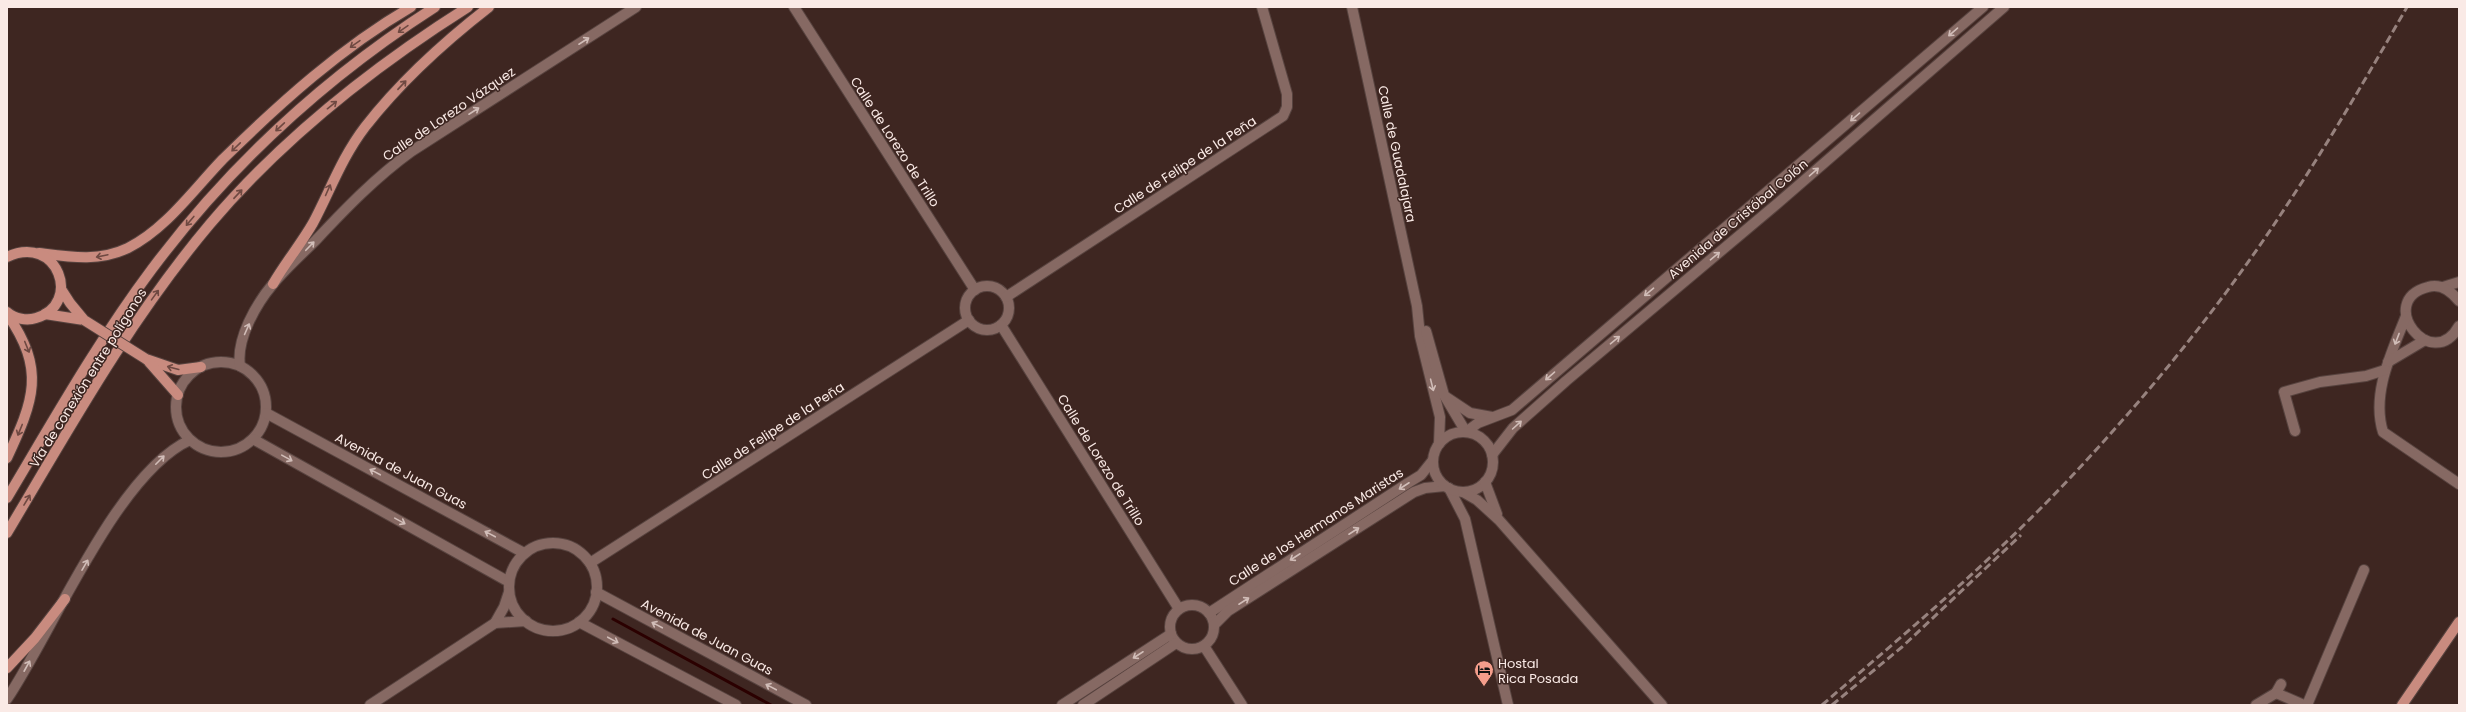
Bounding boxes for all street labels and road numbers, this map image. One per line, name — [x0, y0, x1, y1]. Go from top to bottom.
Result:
street label: Calle de Lorezo Vázquez — [379, 62, 519, 166]
street label: Calle de Lorezo de Trillo — [846, 73, 944, 211]
street label: Calle de Guadalajara — [1373, 84, 1421, 224]
street label: Calle de Felipe de la Peña — [1110, 112, 1260, 218]
street label: Avenida de Cristóbal Colón — [1664, 155, 1812, 283]
street label: Vía de conexión entre polígonos — [25, 284, 151, 471]
street label: Calle de Felipe de la Peña — [698, 378, 848, 484]
street label: Calle de Lorezo de Trillo — [1053, 391, 1149, 529]
street label: Avenida de Juan Guas — [332, 428, 470, 514]
street label: Calle de los Hermanos Maristas — [1225, 463, 1407, 591]
street label: Avenida de Juan Guas — [638, 594, 776, 680]

